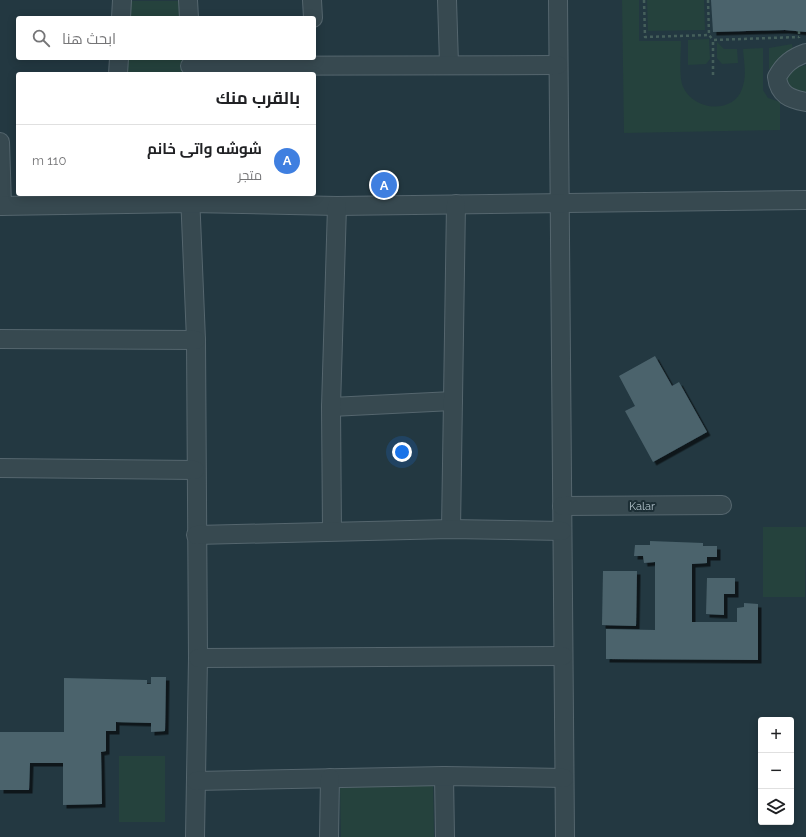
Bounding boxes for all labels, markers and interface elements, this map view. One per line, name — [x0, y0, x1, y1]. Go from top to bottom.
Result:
search box — [16, 16, 316, 60]
icon: search — [30, 27, 52, 49]
text: ابحث هنا — [62, 30, 116, 48]
text: بالقرب منك — [216, 88, 300, 108]
text: شوشه واتى خانم — [147, 140, 262, 158]
text: 110 m — [32, 153, 66, 168]
text: A — [283, 153, 291, 168]
text: متجر — [238, 168, 262, 183]
pin: A — [371, 170, 397, 200]
your location — [392, 442, 412, 462]
street label: Kalar — [629, 500, 655, 513]
map controls — [758, 717, 794, 825]
button: + — [758, 717, 794, 753]
button: − — [758, 753, 794, 789]
button: layers — [758, 789, 794, 825]

